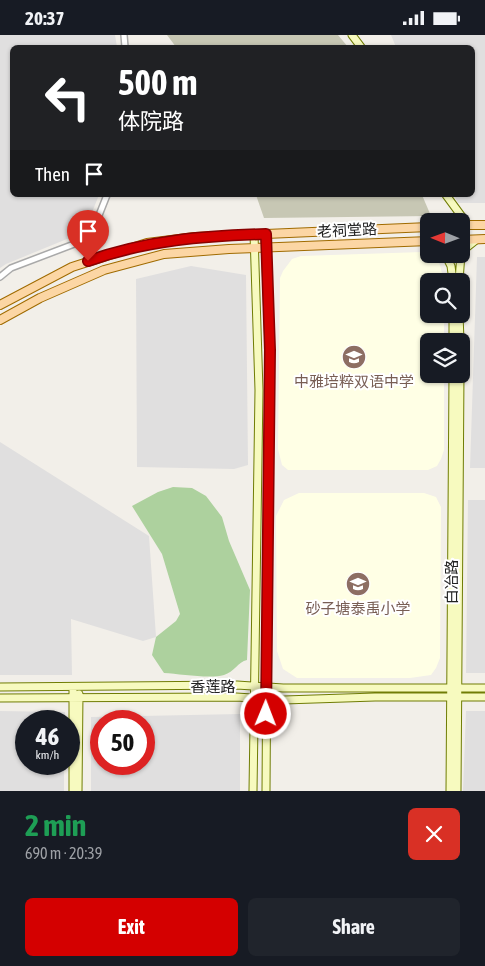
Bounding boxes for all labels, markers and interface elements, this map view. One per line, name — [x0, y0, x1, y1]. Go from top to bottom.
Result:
text: 20:37 — [25, 7, 64, 29]
text: 500 m — [118, 62, 197, 102]
icon: left — [35, 65, 100, 130]
text: 体院路 — [118, 108, 184, 134]
icon: arrive — [80, 160, 108, 188]
text: Then — [35, 163, 70, 185]
pin — [67, 210, 109, 261]
north arrow — [420, 213, 470, 263]
map controls — [420, 213, 470, 383]
icon: arrive — [74, 217, 102, 245]
street label: 老祠堂路 — [317, 220, 377, 240]
button: search — [420, 273, 470, 323]
button: layers — [420, 333, 470, 383]
school or university icon: 中雅培粹双语中学 — [341, 344, 367, 370]
place label: 中雅培粹双语中学 — [294, 373, 414, 390]
street label: 白冶路 — [443, 559, 460, 605]
school or university icon: 砂子塘泰禹小学 — [345, 571, 371, 597]
place label: 砂子塘泰禹小学 — [305, 600, 411, 617]
street label: 香莲路 — [190, 678, 236, 695]
position arrow — [239, 687, 291, 739]
speed limit sign: 50 — [90, 710, 155, 775]
text: 46 — [36, 722, 59, 750]
text: km/h — [36, 748, 59, 762]
text: 2 min — [25, 808, 86, 842]
button: close — [408, 808, 460, 860]
text: 690 m · 20:39 — [25, 844, 102, 862]
button: Exit — [25, 898, 238, 956]
button: Share — [248, 898, 460, 956]

